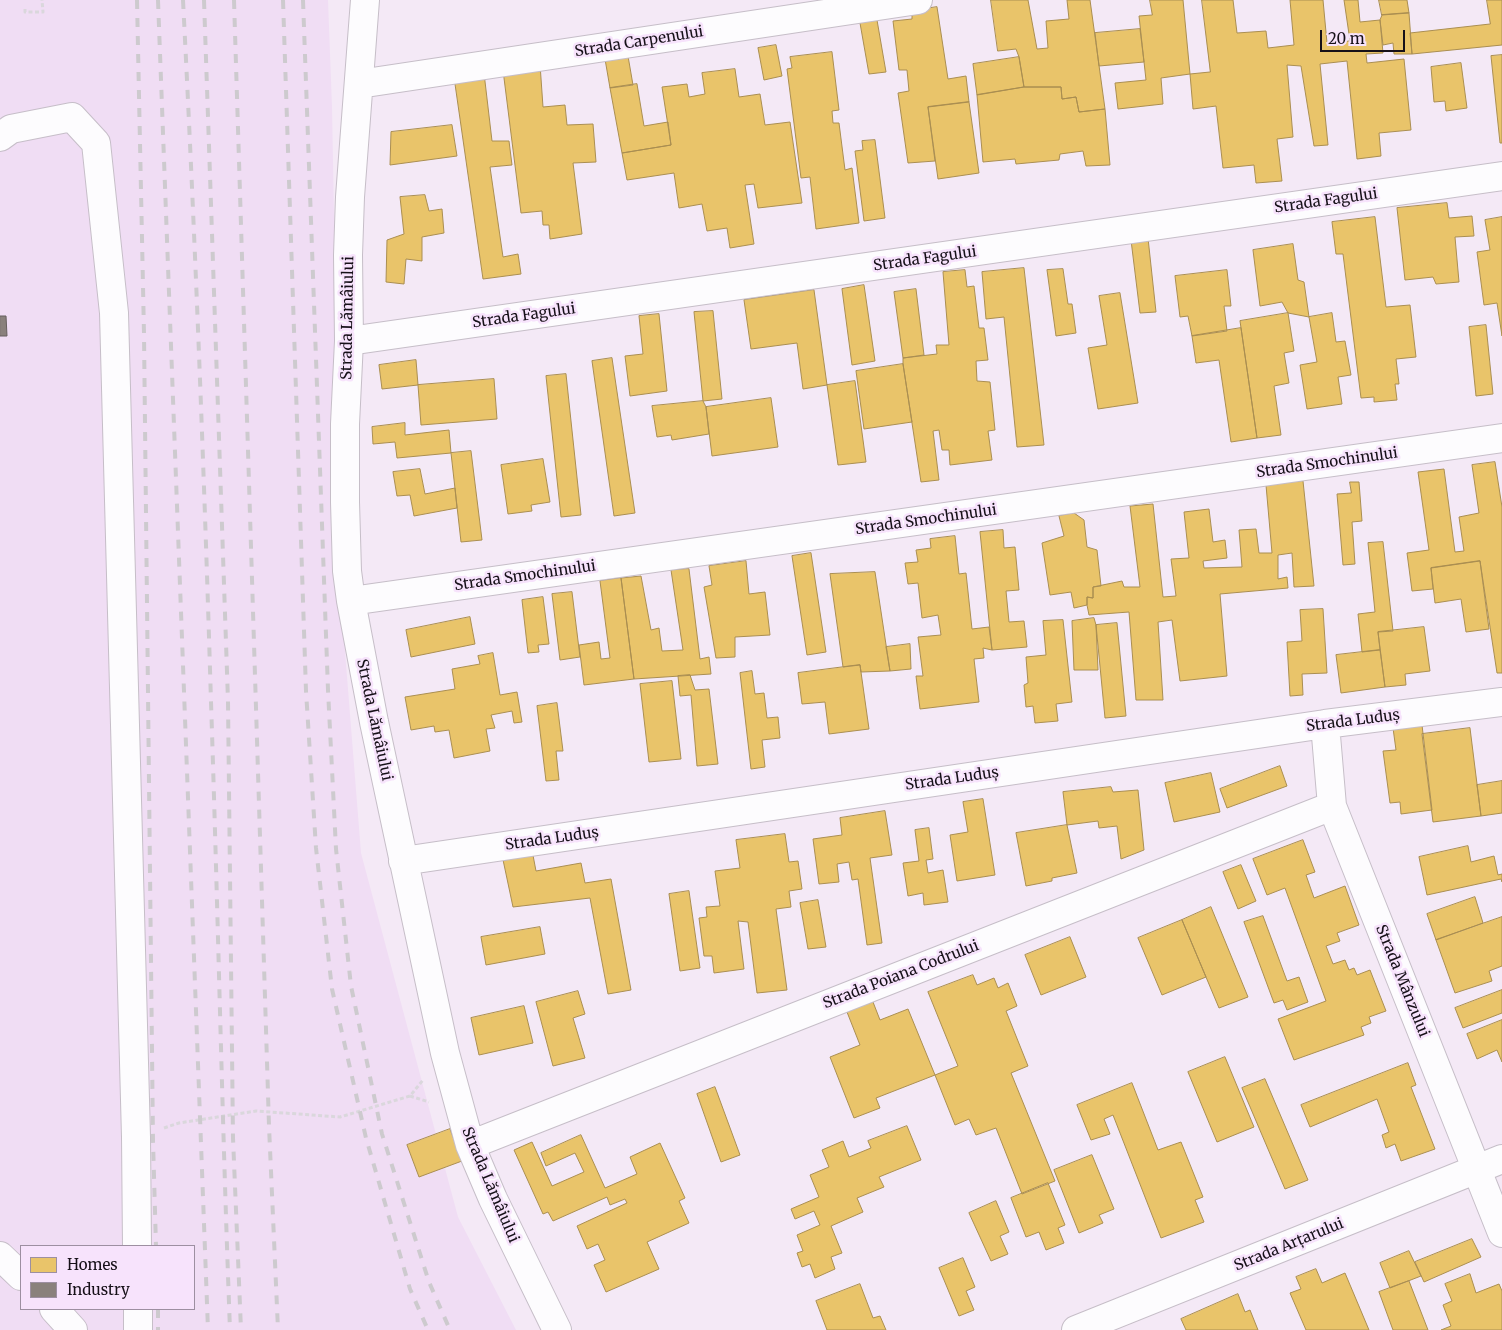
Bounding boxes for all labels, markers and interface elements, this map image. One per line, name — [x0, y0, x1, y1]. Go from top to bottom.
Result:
scale bar — [1322, 20, 1407, 52]
street label: Strada Carpenului — [573, 23, 705, 61]
text: 20 m — [1328, 29, 1365, 48]
street label: Strada Fagului — [1273, 185, 1379, 217]
street label: Strada Fagului — [872, 243, 978, 275]
street label: Strada Lămâiului — [338, 256, 358, 380]
street label: Strada Fagului — [471, 300, 577, 332]
street label: Strada Smochinului — [1255, 444, 1399, 482]
street label: Strada Smochinului — [854, 501, 998, 539]
street label: Strada Smochinului — [453, 557, 597, 595]
street label: Strada Lămâiului — [352, 658, 396, 782]
street label: Strada Luduș — [1305, 706, 1401, 736]
street label: Strada Luduș — [904, 764, 1000, 794]
street label: Strada Luduș — [504, 824, 600, 854]
street label: Strada Mânzului — [1371, 922, 1433, 1040]
street label: Strada Poiana Codrului — [821, 937, 981, 1013]
street label: Strada Lămâiului — [458, 1125, 522, 1245]
street label: Strada Arțarului — [1232, 1215, 1346, 1275]
legend — [20, 1245, 195, 1310]
text: Homes — [67, 1255, 118, 1274]
text: Industry — [67, 1280, 130, 1299]

